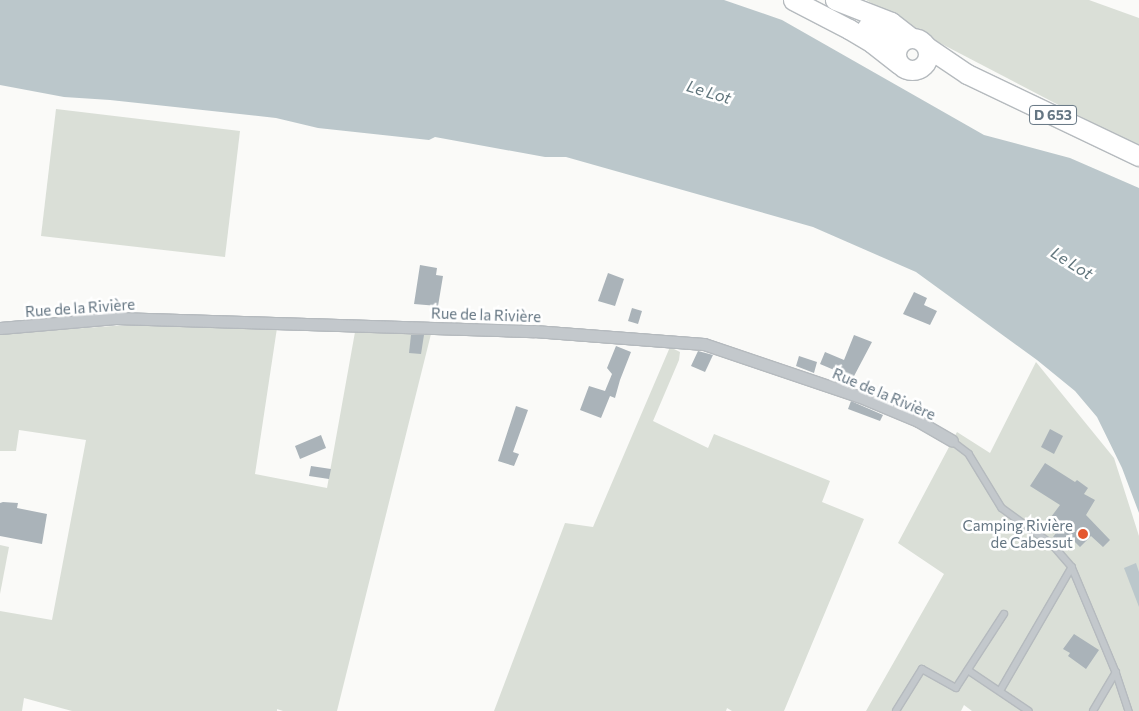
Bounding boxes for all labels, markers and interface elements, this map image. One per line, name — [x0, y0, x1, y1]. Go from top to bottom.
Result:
water label: Le Lot — [684, 76, 734, 108]
road number: D 653 — [1028, 104, 1078, 126]
water label: Le Lot — [1048, 243, 1096, 283]
street label: Rue de la Rivière — [24, 295, 136, 321]
street label: Rue de la Rivière — [431, 304, 541, 326]
street label: Rue de la Rivière — [830, 364, 938, 424]
place label: Camping Rivière de Cabessut — [962, 516, 1073, 551]
marker: Camping Rivière de Cabessut — [1077, 528, 1089, 540]

